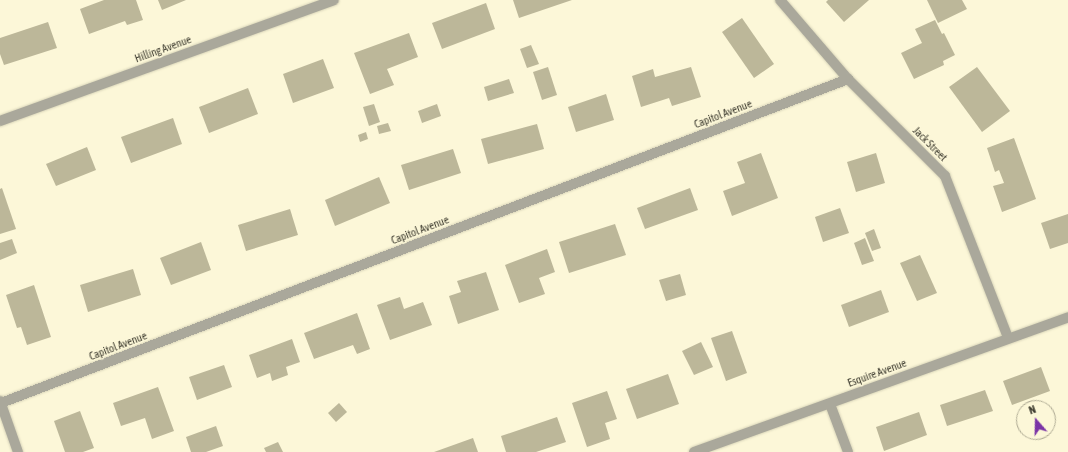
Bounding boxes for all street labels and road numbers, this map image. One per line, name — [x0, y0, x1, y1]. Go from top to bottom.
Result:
street label: Hilling Avenue — [133, 33, 193, 65]
street label: Capitol Avenue — [692, 97, 754, 131]
street label: Jack Street — [910, 124, 950, 164]
street label: Capitol Avenue — [389, 213, 451, 247]
street label: Capitol Avenue — [87, 329, 149, 363]
street label: Esquire Avenue — [846, 356, 908, 390]

